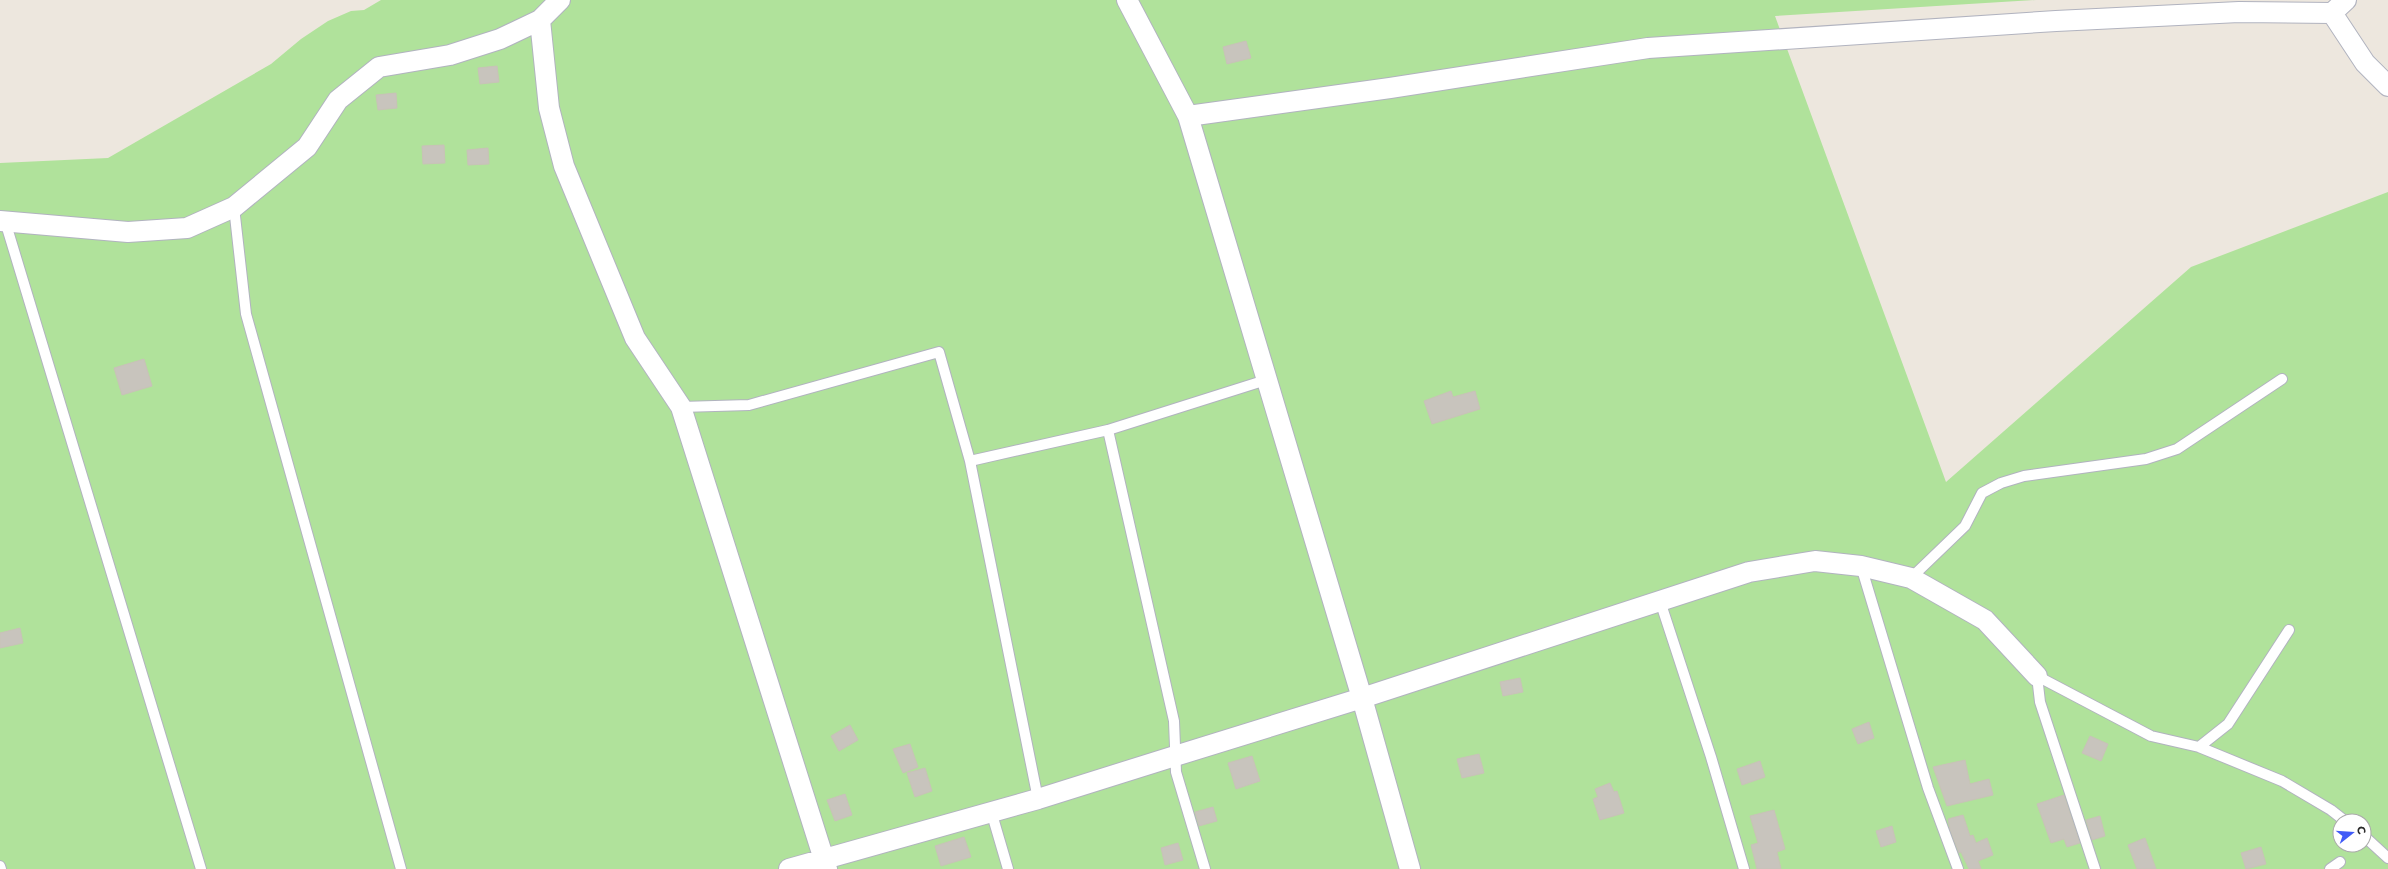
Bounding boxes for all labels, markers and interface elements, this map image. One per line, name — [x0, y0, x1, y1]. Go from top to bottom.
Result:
north arrow — [2332, 813, 2372, 853]
text: С — [2354, 824, 2369, 836]

